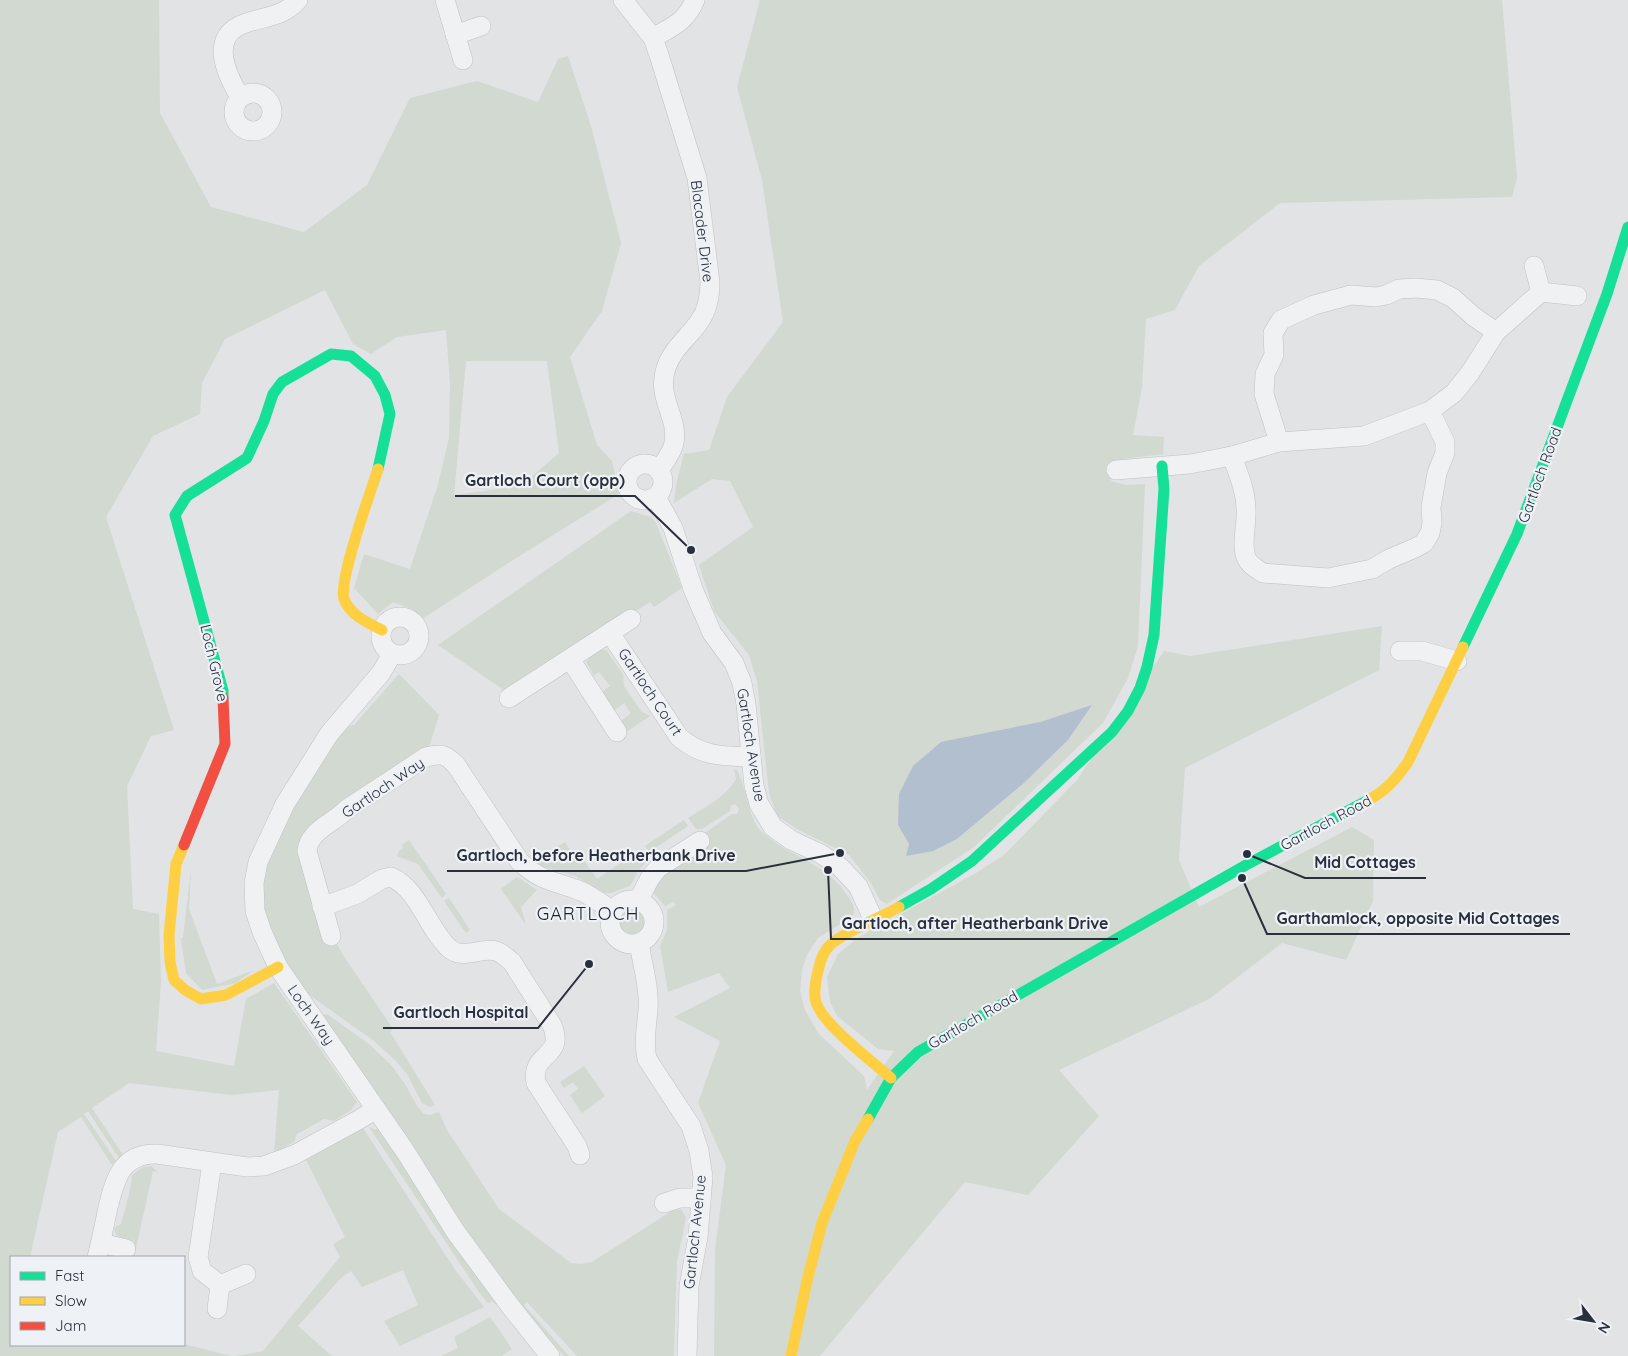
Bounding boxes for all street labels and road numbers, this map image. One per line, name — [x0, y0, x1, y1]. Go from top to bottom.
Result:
street label: Blacader Drive — [687, 179, 718, 283]
street label: Gartloch Road — [1513, 424, 1566, 525]
street label: Loch Grove — [196, 622, 233, 703]
street label: Gartloch Court — [614, 644, 687, 739]
street label: Gartloch Avenue — [733, 687, 770, 803]
street label: Gartloch Way — [338, 753, 428, 822]
street label: Gartloch Road — [1277, 791, 1375, 855]
street label: Loch Way — [284, 981, 339, 1049]
street label: Gartloch Road — [924, 986, 1021, 1053]
street label: Gartloch Avenue — [679, 1174, 710, 1290]

